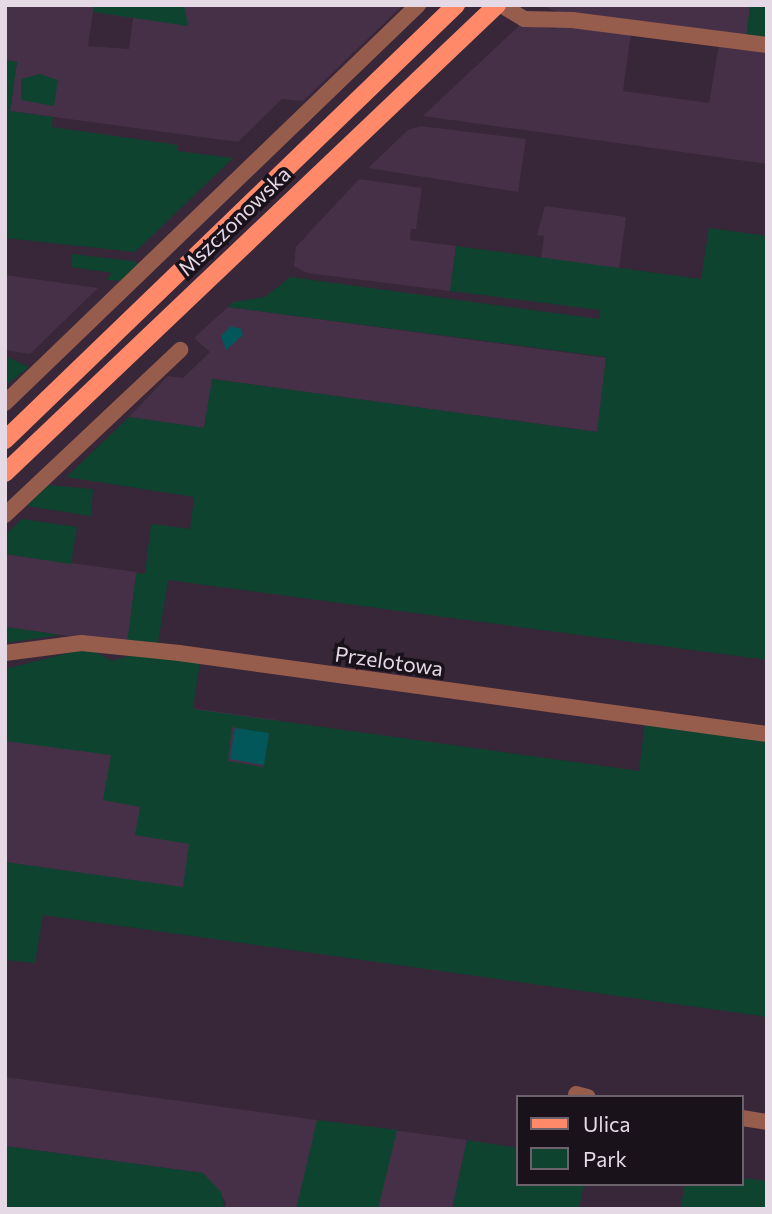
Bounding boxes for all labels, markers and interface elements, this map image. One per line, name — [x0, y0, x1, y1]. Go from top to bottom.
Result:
street label: Mszczonowska — [173, 161, 295, 281]
street label: Przelotowa — [333, 641, 445, 681]
legend — [516, 1095, 744, 1186]
text: Ulica — [583, 1111, 630, 1136]
text: Park — [583, 1146, 627, 1171]

